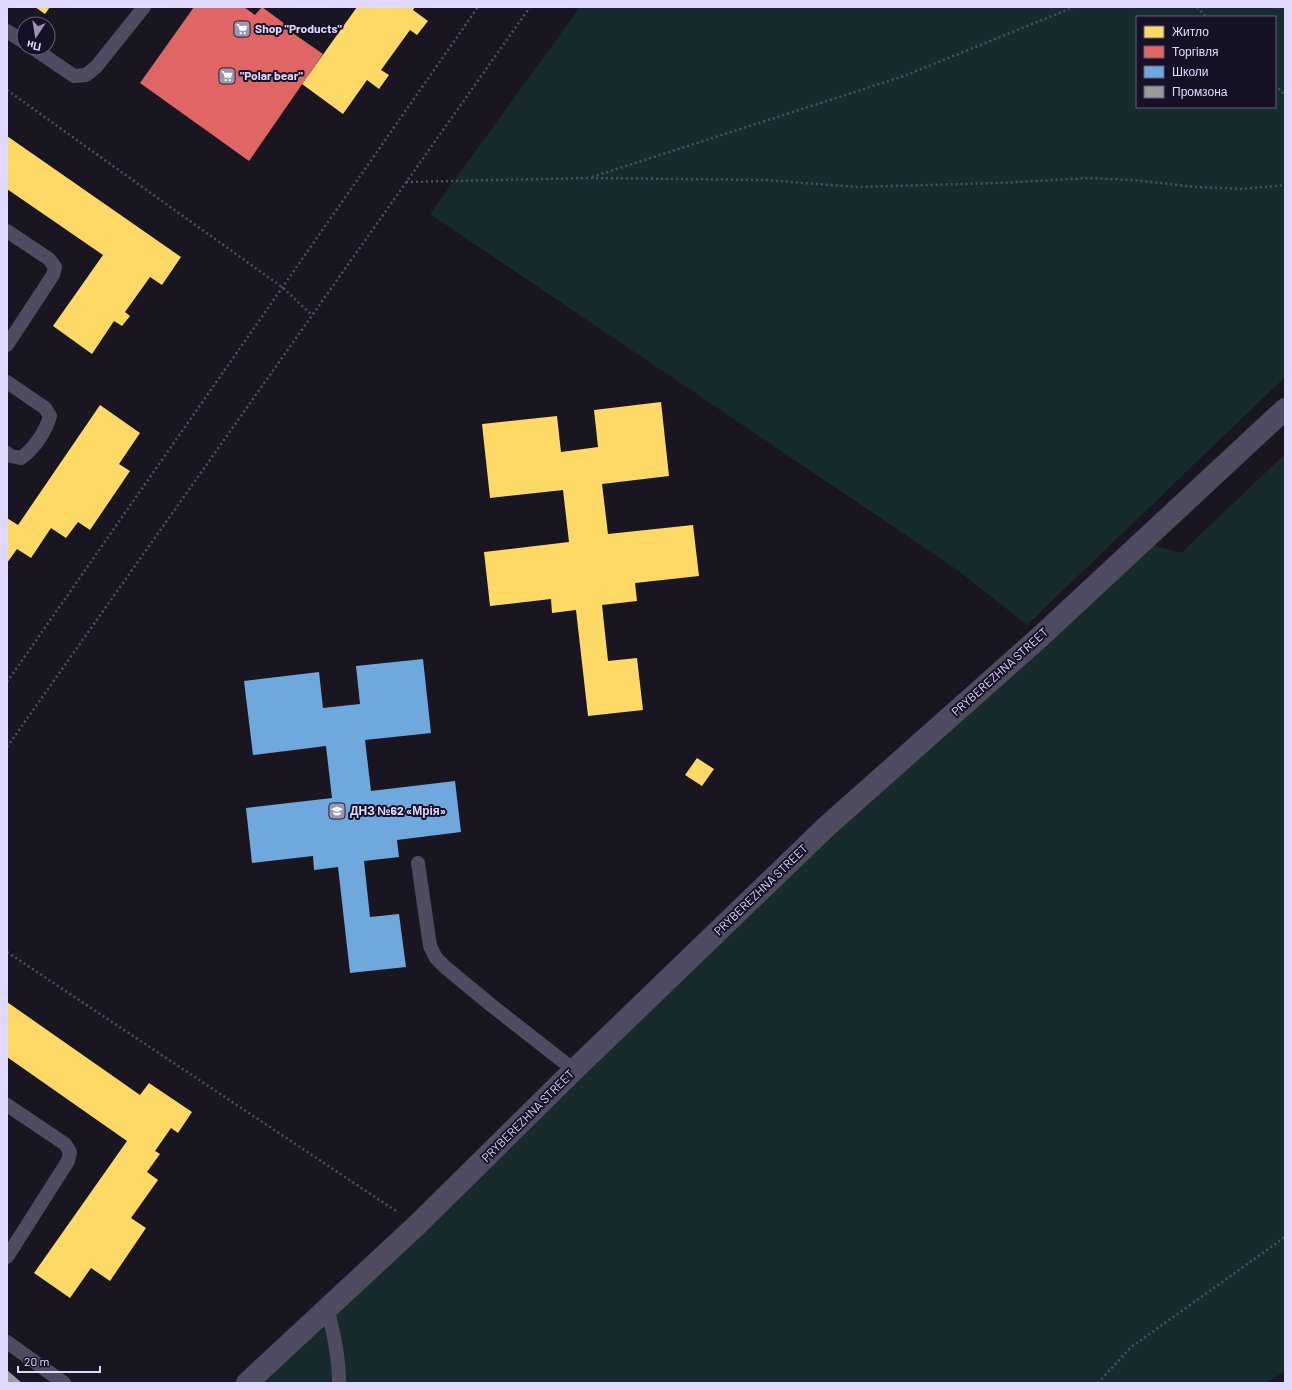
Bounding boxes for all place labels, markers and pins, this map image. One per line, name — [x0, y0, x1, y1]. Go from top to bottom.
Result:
supermarket icon: Shop "Products" — [232, 19, 252, 39]
place label: Shop "Products" — [255, 21, 342, 35]
supermarket icon: "Polar bear" — [217, 66, 237, 86]
place label: "Polar bear" — [240, 68, 303, 82]
school or university icon: ДНЗ №62 «Мрія» — [327, 801, 347, 821]
place label: ДНЗ №62 «Мрія» — [350, 803, 446, 818]

